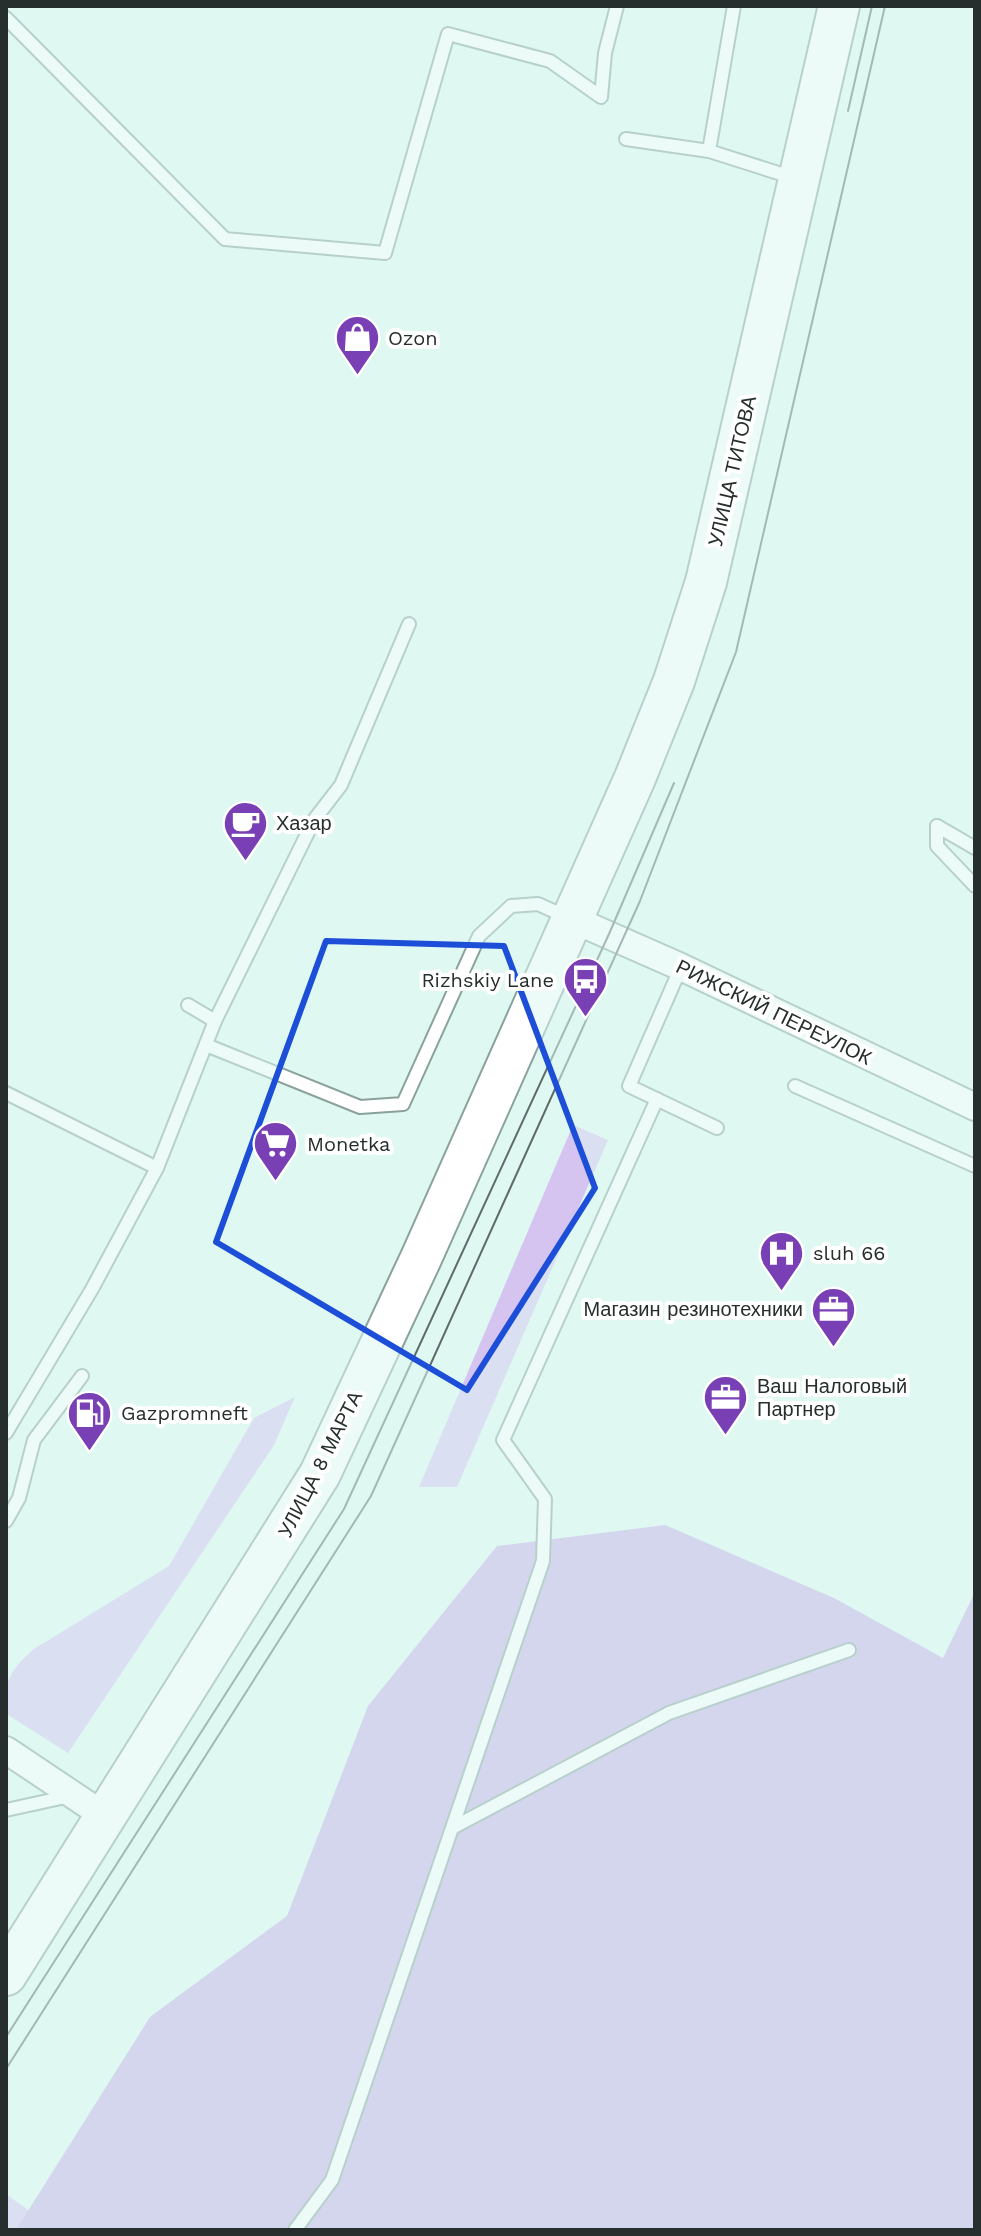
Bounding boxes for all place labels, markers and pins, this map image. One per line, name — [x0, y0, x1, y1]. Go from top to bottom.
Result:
shop icon: Ozon — [333, 314, 381, 377]
place label: Ozon — [388, 326, 438, 350]
cafe icon: Хазар — [221, 799, 269, 862]
place label: Хазар — [276, 811, 332, 835]
bus stop icon: Rizhskiy Lane — [561, 956, 609, 1019]
place label: Rizhskiy Lane — [421, 968, 554, 992]
supermarket icon: Monetka — [252, 1120, 300, 1183]
place label: Monetka — [307, 1132, 390, 1156]
hospital icon: sluh 66 — [758, 1229, 806, 1292]
place label: sluh 66 — [813, 1241, 886, 1265]
office icon: Магазин резинотехники — [810, 1285, 858, 1348]
place label: Магазин резинотехники — [583, 1297, 803, 1321]
office icon: Ваш Налоговый Партнер — [702, 1373, 750, 1436]
place label: Ваш Налоговый Партнер — [757, 1374, 907, 1421]
fuel station icon: Gazpromneft — [66, 1389, 114, 1452]
place label: Gazpromneft — [121, 1401, 249, 1425]

